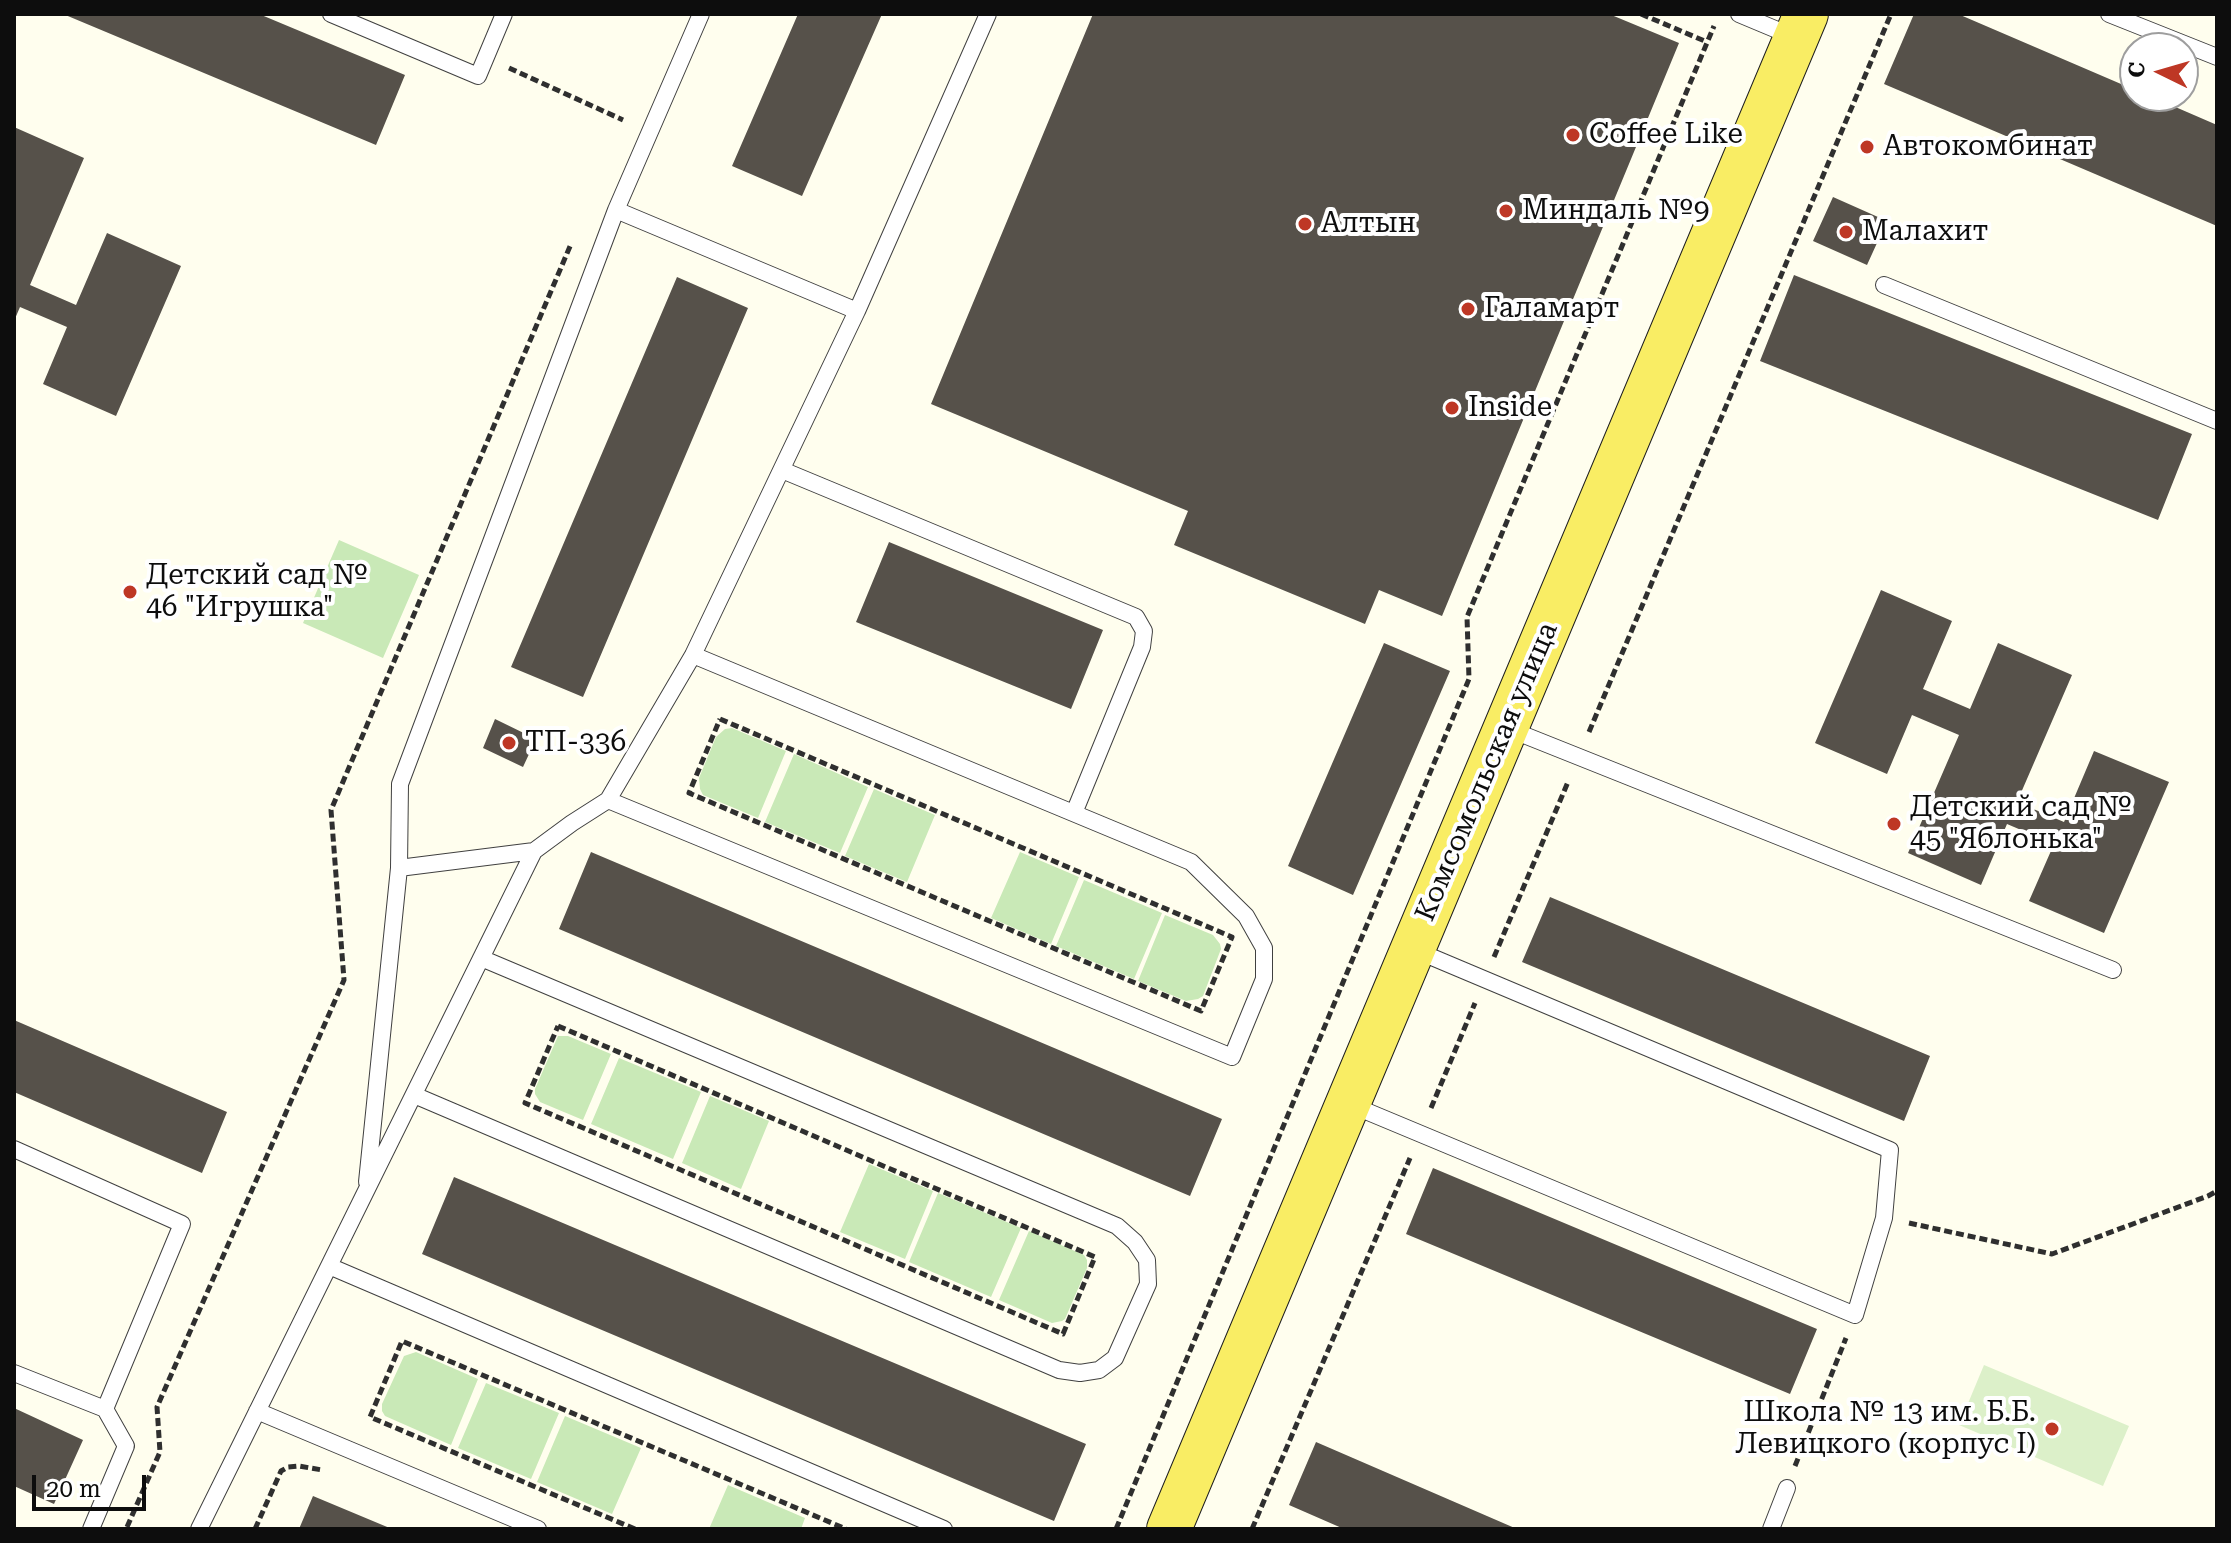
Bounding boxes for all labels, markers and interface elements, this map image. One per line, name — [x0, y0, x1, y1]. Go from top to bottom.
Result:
north arrow — [2119, 32, 2199, 112]
text: С — [2123, 61, 2150, 79]
place label: Coffee Like — [1589, 118, 1743, 152]
marker: Coffee Like — [1564, 126, 1582, 144]
place label: Автокомбинат — [1883, 130, 2093, 164]
marker: Автокомбинат — [1858, 138, 1876, 156]
place label: Миндаль №9 — [1522, 194, 1710, 228]
marker: Миндаль №9 — [1497, 202, 1515, 220]
place label: Алтын — [1321, 207, 1416, 241]
marker: Алтын — [1296, 215, 1314, 233]
place label: Малахит — [1862, 215, 1988, 249]
marker: Малахит — [1837, 223, 1855, 241]
place label: Галамарт — [1484, 292, 1619, 326]
marker: Галамарт — [1459, 300, 1477, 318]
place label: Inside — [1468, 391, 1552, 425]
marker: Inside — [1443, 399, 1461, 417]
place label: Детский сад № 46 "Игрушка" — [146, 559, 368, 625]
marker: Детский сад № 46 "Игрушка" — [121, 583, 139, 601]
street label: Комсомольская улица — [1409, 618, 1565, 926]
place label: ТП-336 — [525, 726, 626, 760]
marker: ТП-336 — [500, 734, 518, 752]
place label: Детский сад № 45 "Яблонька" — [1910, 791, 2132, 857]
marker: Детский сад № 45 "Яблонька" — [1885, 815, 1903, 833]
place label: Школа № 13 им. Б.Б. Левицкого (корпус I) — [1736, 1396, 2036, 1462]
marker: Школа № 13 им. Б.Б. Левицкого (корпус I) — [2043, 1420, 2061, 1438]
scale bar — [36, 1459, 150, 1509]
text: 20 m — [46, 1475, 101, 1503]

